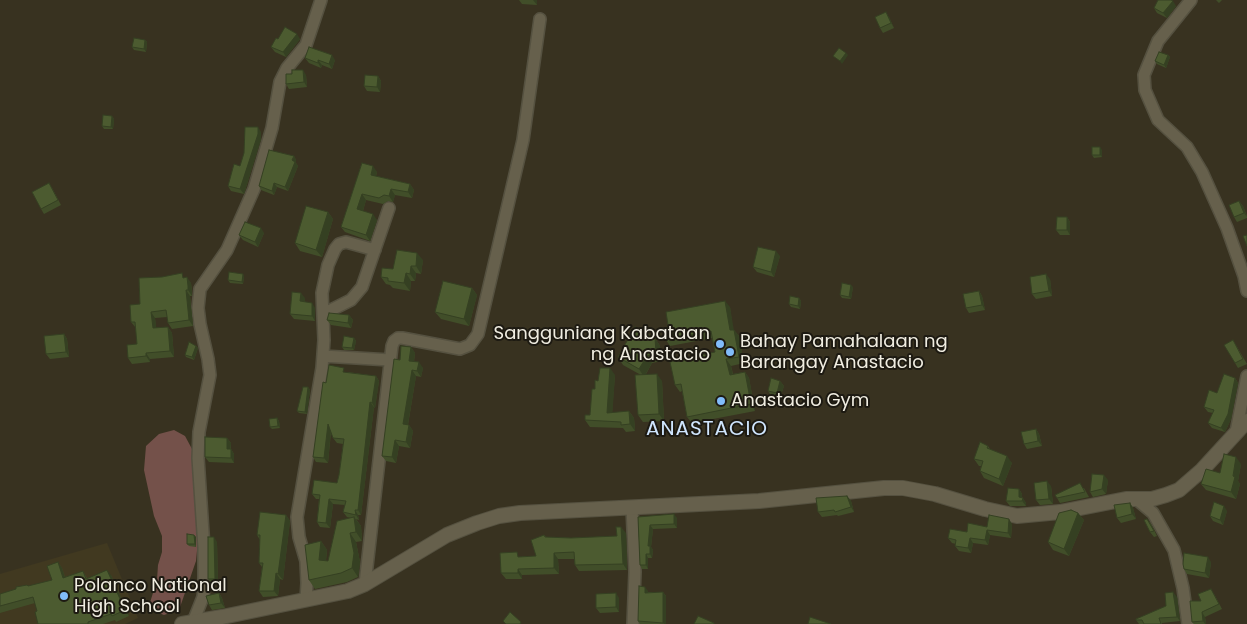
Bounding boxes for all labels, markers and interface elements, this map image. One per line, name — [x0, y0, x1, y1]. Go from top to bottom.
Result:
place label: Sangguniang Kabataan ng Anastacio — [494, 323, 710, 366]
place label: Bahay Pamahalaan ng Barangay Anastacio — [740, 331, 948, 374]
marker: Sangguniang Kabataan ng Anastacio — [714, 338, 726, 350]
marker: Bahay Pamahalaan ng Barangay Anastacio — [724, 346, 736, 358]
place label: Anastacio Gym — [731, 390, 869, 412]
marker: Anastacio Gym — [715, 395, 727, 407]
district label: ANASTACIO — [645, 418, 769, 442]
place label: Polanco National High School — [74, 575, 227, 618]
marker: Polanco National High School — [58, 590, 70, 602]

